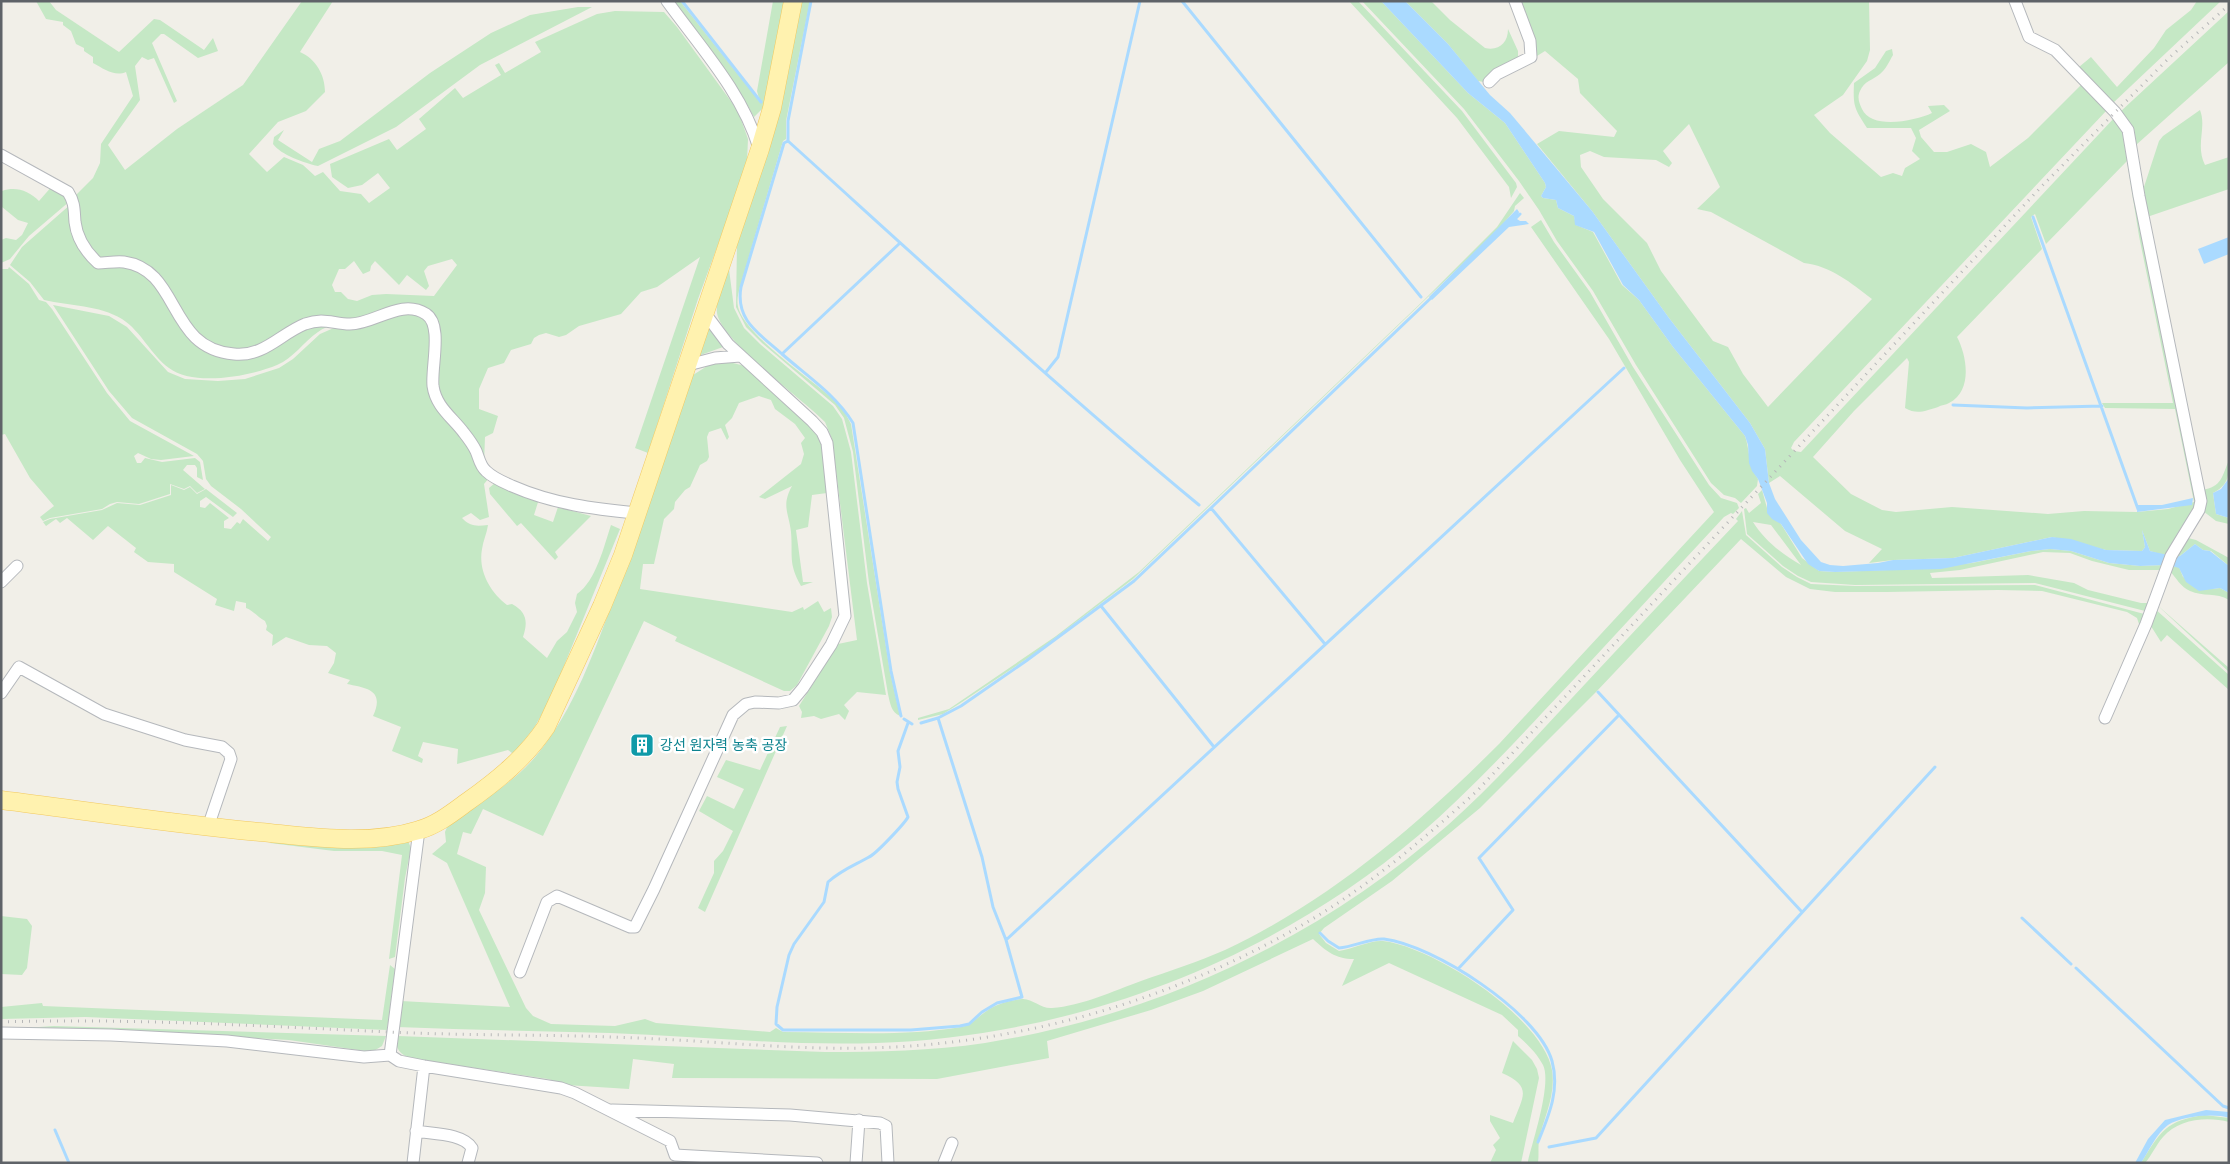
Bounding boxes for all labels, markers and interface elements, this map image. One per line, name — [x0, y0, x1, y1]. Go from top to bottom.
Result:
building icon: 강선 원자력 농축 공장 — [629, 732, 655, 758]
place label: 강선 원자력 농축 공장 — [660, 736, 788, 754]

